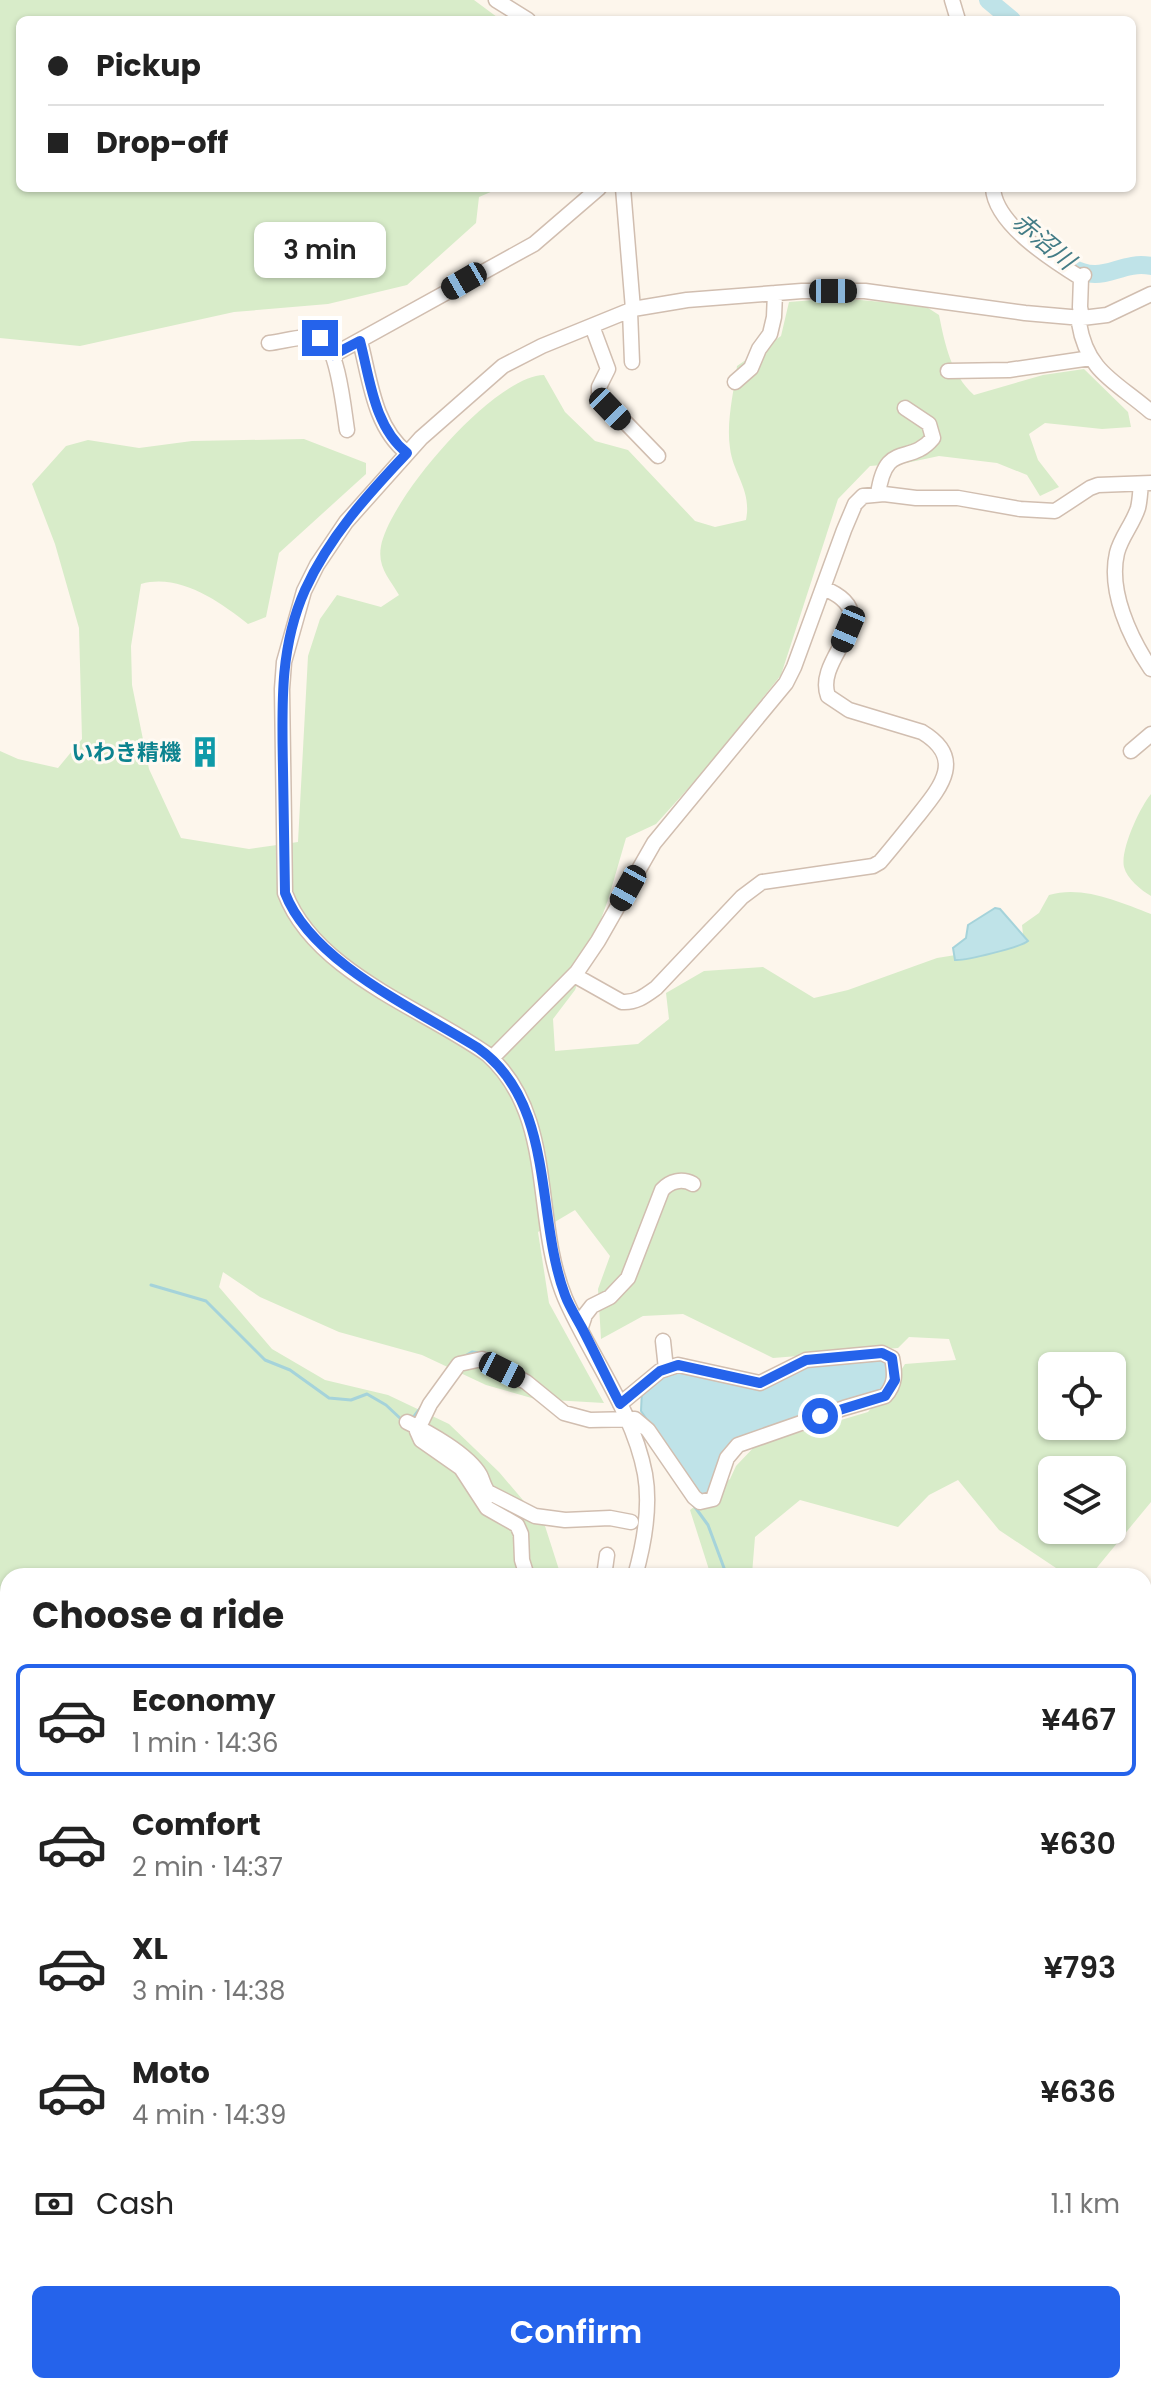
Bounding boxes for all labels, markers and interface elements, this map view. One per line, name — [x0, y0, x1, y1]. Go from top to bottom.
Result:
text: Pickup — [96, 44, 201, 87]
text: Drop-off — [96, 121, 228, 164]
water label: 赤沼川 — [1006, 205, 1084, 279]
callout: 3 min — [254, 222, 386, 278]
text: 3 min — [283, 232, 357, 268]
car — [437, 259, 491, 303]
car — [809, 279, 857, 303]
route end — [302, 320, 338, 356]
car — [585, 383, 635, 435]
car — [828, 602, 868, 656]
building icon: いわき精機 — [188, 735, 222, 769]
place label: いわき精機 — [71, 737, 181, 768]
car — [606, 861, 650, 915]
car — [475, 1348, 529, 1392]
map controls — [1038, 1352, 1126, 1544]
button: locate — [1038, 1352, 1126, 1440]
route start — [802, 1398, 838, 1434]
button: layers — [1038, 1456, 1126, 1544]
text: Choose a ride — [32, 1590, 284, 1641]
text: Economy — [132, 1679, 276, 1722]
icon: car — [36, 1684, 108, 1756]
text: ¥467 — [1041, 1698, 1116, 1741]
text: 1 min · 14:36 — [132, 1725, 279, 1761]
text: Comfort — [132, 1803, 261, 1846]
icon: car — [36, 1808, 108, 1880]
text: ¥630 — [1040, 1822, 1116, 1865]
text: 2 min · 14:37 — [132, 1849, 283, 1885]
text: XL — [132, 1927, 168, 1970]
icon: car — [36, 1932, 108, 2004]
text: ¥793 — [1044, 1946, 1116, 1989]
text: 3 min · 14:38 — [132, 1973, 285, 2009]
text: Moto — [132, 2051, 210, 2094]
icon: car — [36, 2056, 108, 2128]
text: ¥636 — [1041, 2070, 1116, 2113]
text: 4 min · 14:39 — [132, 2097, 286, 2133]
icon: cash — [32, 2182, 76, 2226]
text: Cash — [96, 2182, 174, 2225]
text: 1.1 km — [1051, 2186, 1120, 2222]
button: Confirm — [32, 2286, 1120, 2378]

